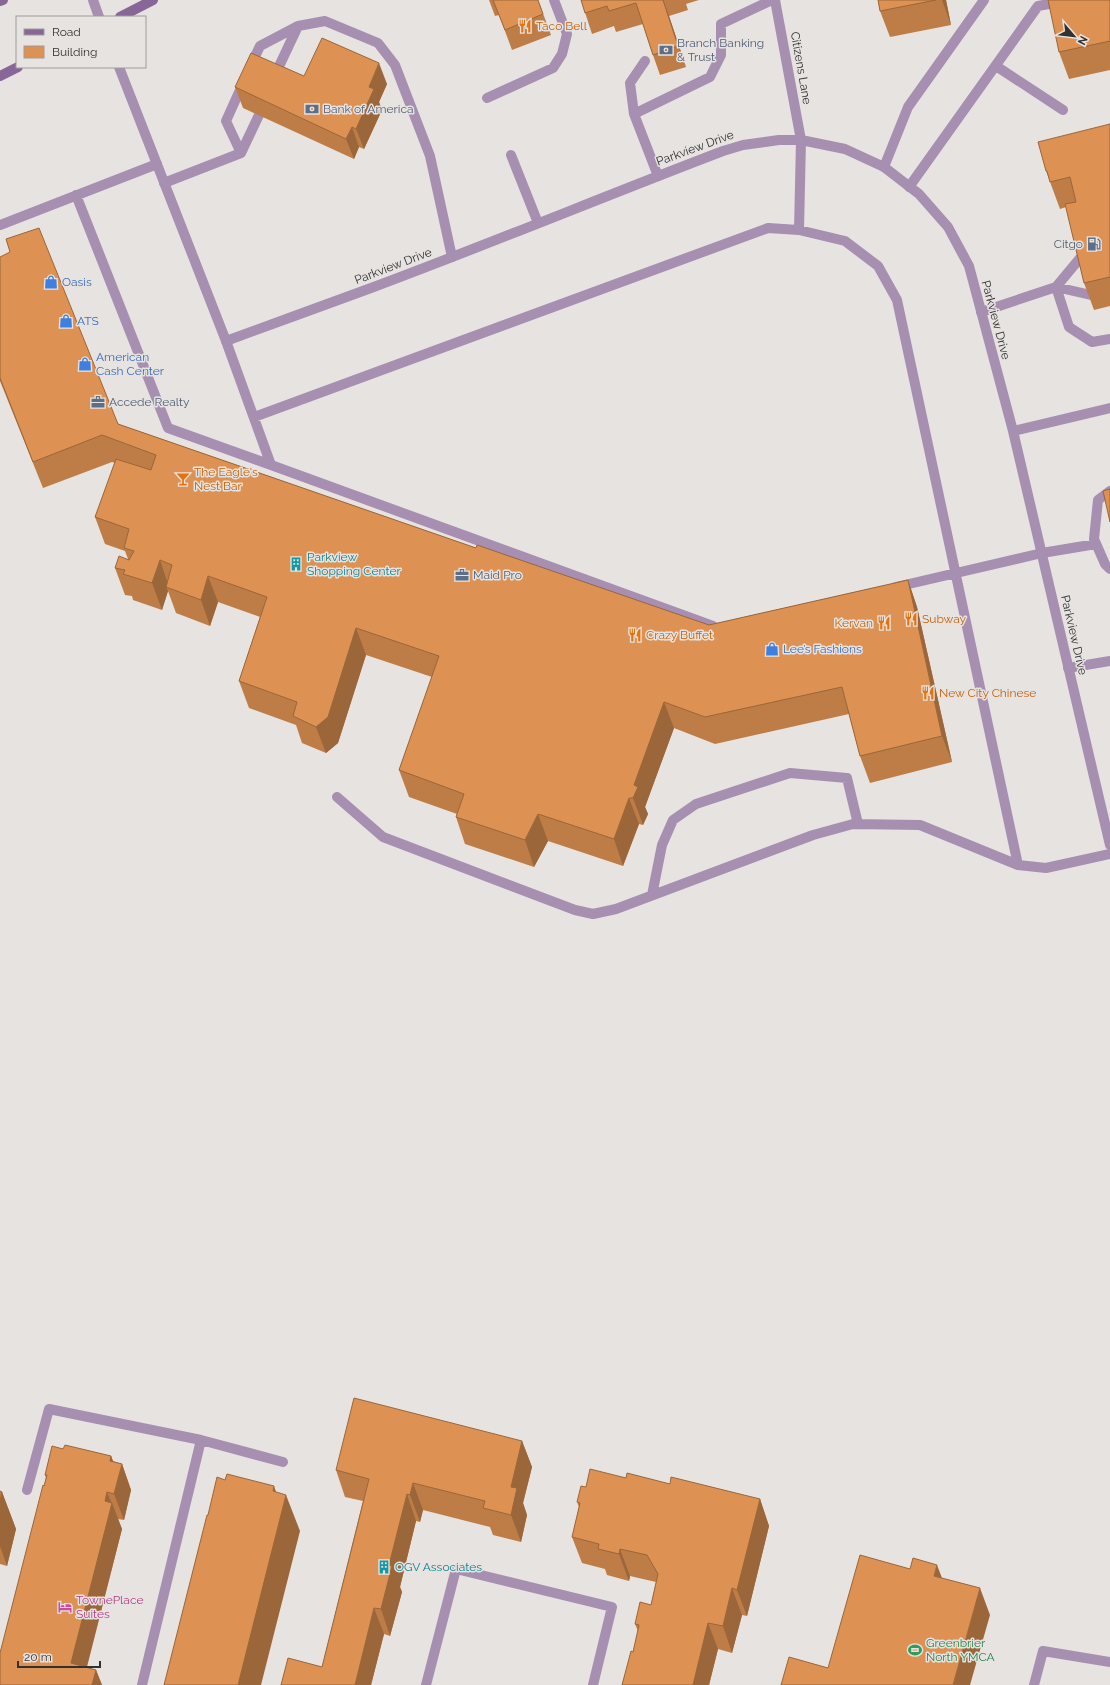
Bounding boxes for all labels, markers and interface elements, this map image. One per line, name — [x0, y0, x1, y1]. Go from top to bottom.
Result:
legend — [16, 16, 146, 68]
north arrow — [1054, 16, 1094, 56]
restaurant icon: Taco Bell — [517, 18, 533, 34]
place label: Taco Bell — [536, 19, 588, 33]
text: Road — [52, 25, 81, 39]
street label: Citizens Lane — [788, 30, 814, 106]
text: N — [1075, 34, 1090, 47]
place label: Branch Banking & Trust — [677, 36, 764, 64]
bank icon: Branch Banking & Trust — [658, 42, 674, 58]
text: Building — [52, 45, 98, 59]
bank icon: Bank of America — [304, 101, 320, 117]
place label: Bank of America — [323, 102, 414, 116]
street label: Parkview Drive — [654, 127, 736, 169]
fuel station icon: Citgo — [1086, 236, 1102, 252]
place label: Citgo — [1054, 237, 1083, 251]
street label: Parkview Drive — [352, 245, 434, 287]
shop icon: Oasis — [43, 274, 59, 290]
place label: Oasis — [62, 275, 92, 289]
street label: Parkview Drive — [979, 279, 1013, 361]
shop icon: ATS — [58, 313, 74, 329]
place label: ATS — [77, 314, 99, 328]
place label: American Cash Center — [96, 350, 165, 378]
shop icon: American Cash Center — [77, 356, 93, 372]
office icon: Accede Realty — [90, 394, 106, 410]
place label: Accede Realty — [109, 395, 190, 409]
place label: The Eagle's Nest Bar — [194, 465, 258, 493]
bar icon: The Eagle's Nest Bar — [175, 471, 191, 487]
place label: Parkview Shopping Center — [307, 550, 401, 578]
building icon: Parkview Shopping Center — [288, 556, 304, 572]
office icon: Maid Pro — [454, 567, 470, 583]
place label: Maid Pro — [473, 568, 522, 582]
street label: Parkview Drive — [1058, 594, 1090, 676]
restaurant icon: Subway — [903, 611, 919, 627]
place label: Subway — [922, 612, 967, 626]
restaurant icon: Kervan — [876, 615, 892, 631]
place label: Kervan — [835, 616, 873, 630]
restaurant icon: Crazy Buffet — [627, 627, 643, 643]
place label: Crazy Buffet — [646, 628, 713, 642]
shop icon: Lee’s Fashions — [764, 641, 780, 657]
place label: Lee’s Fashions — [783, 642, 862, 656]
restaurant icon: New City Chinese — [920, 685, 936, 701]
place label: New City Chinese — [939, 686, 1036, 700]
building icon: OGV Associates — [376, 1559, 392, 1575]
place label: OGV Associates — [395, 1560, 482, 1574]
place label: TownePlace Suites — [76, 1593, 143, 1621]
hotel icon: TownePlace Suites — [57, 1599, 73, 1615]
place label: Greenbrier North YMCA — [926, 1636, 995, 1664]
sports icon: Greenbrier North YMCA — [907, 1642, 923, 1658]
scale bar — [18, 1643, 100, 1669]
text: 20 m — [24, 1650, 52, 1664]

